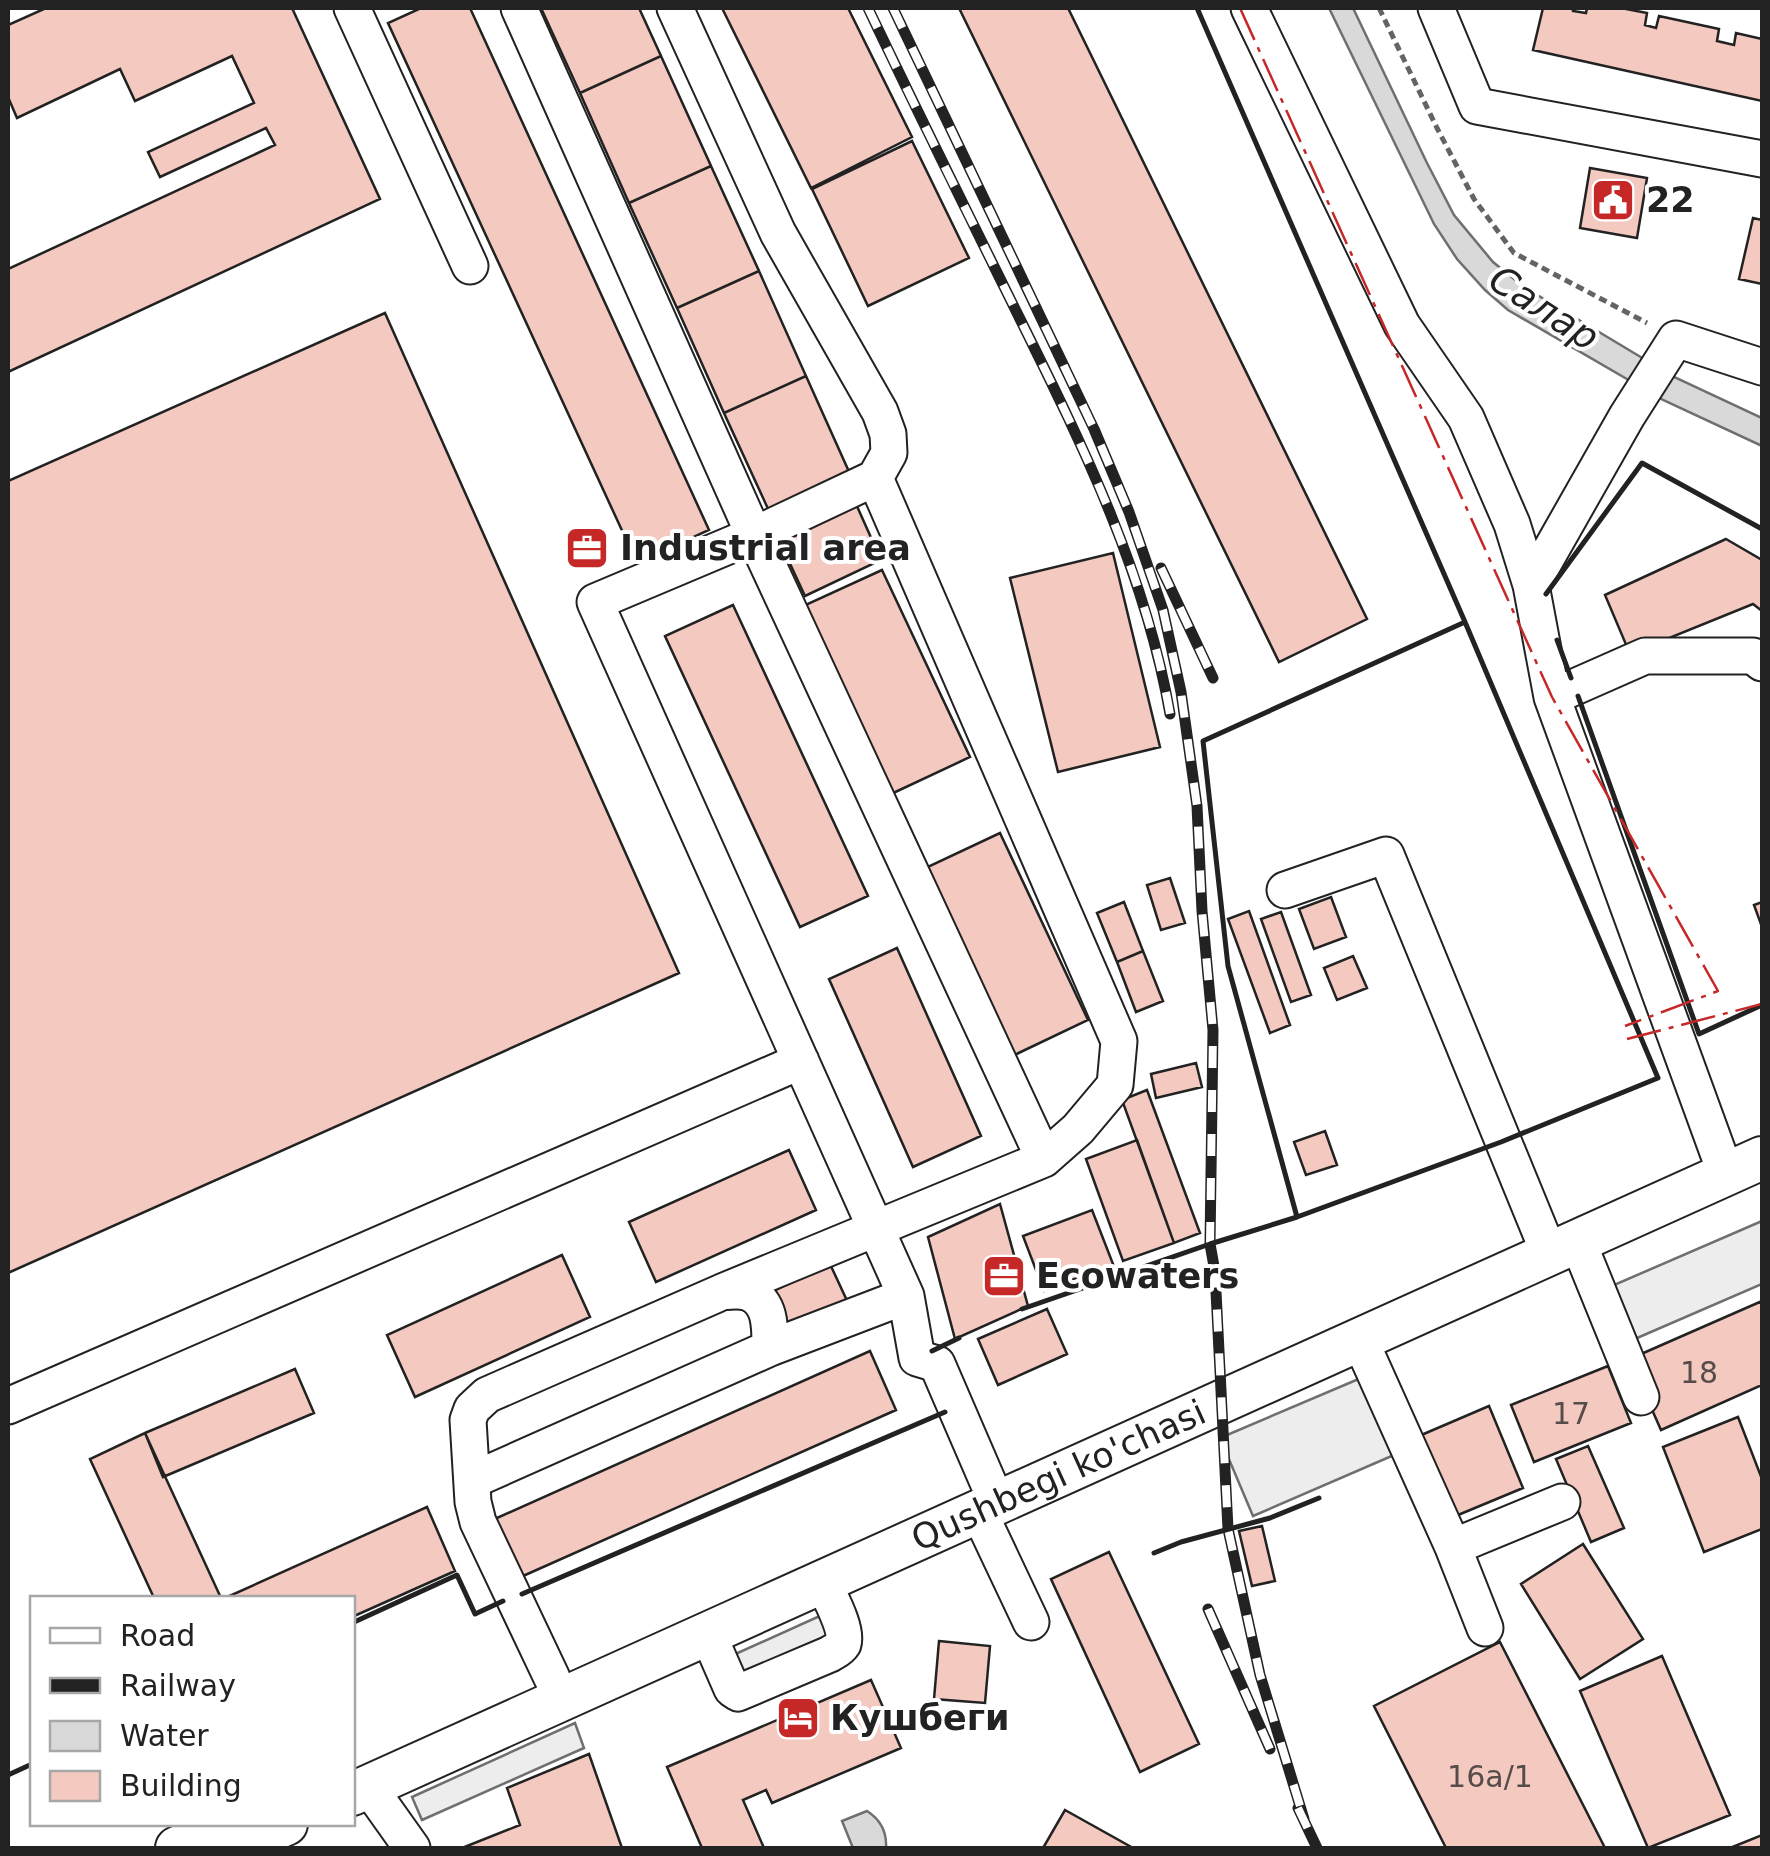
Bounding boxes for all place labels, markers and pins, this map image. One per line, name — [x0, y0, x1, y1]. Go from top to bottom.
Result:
public building icon: 22 — [1590, 177, 1636, 223]
place label: 22 — [1646, 180, 1695, 220]
office icon: Industrial area — [564, 525, 610, 571]
place label: Industrial area — [620, 528, 911, 568]
office icon: Ecowaters — [981, 1253, 1027, 1299]
place label: Ecowaters — [1036, 1256, 1239, 1296]
hotel icon: Кушбеги — [775, 1695, 821, 1741]
place label: Кушбеги — [830, 1698, 1010, 1738]

